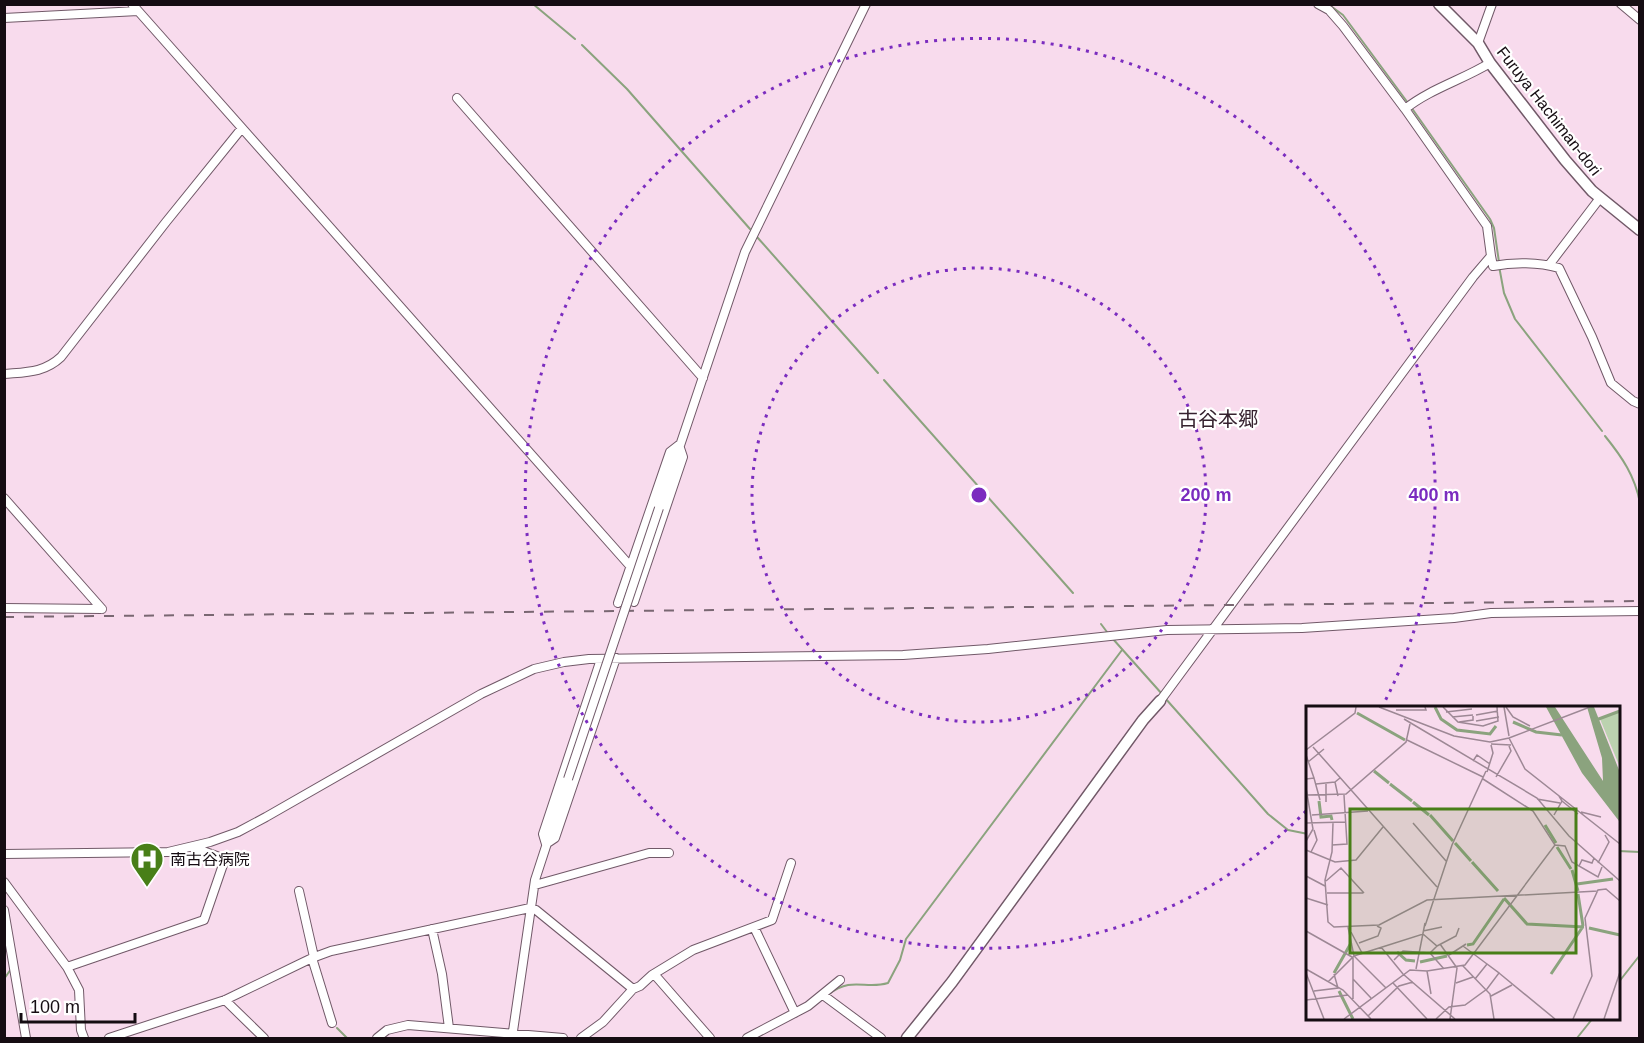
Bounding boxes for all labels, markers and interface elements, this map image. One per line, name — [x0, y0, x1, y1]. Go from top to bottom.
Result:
street label: Furuya Hachiman-dori — [1494, 43, 1604, 179]
district label: 古谷本郷 — [1178, 408, 1258, 430]
centre of rings — [969, 485, 989, 505]
text: 200 m — [1180, 485, 1232, 505]
text: 400 m — [1408, 485, 1460, 505]
inset map — [1306, 706, 1620, 1019]
hospital icon: 南古谷病院 — [129, 841, 165, 888]
place label: 南古谷病院 — [170, 851, 250, 868]
scale bar — [21, 986, 135, 1024]
text: 100 m — [30, 997, 80, 1017]

